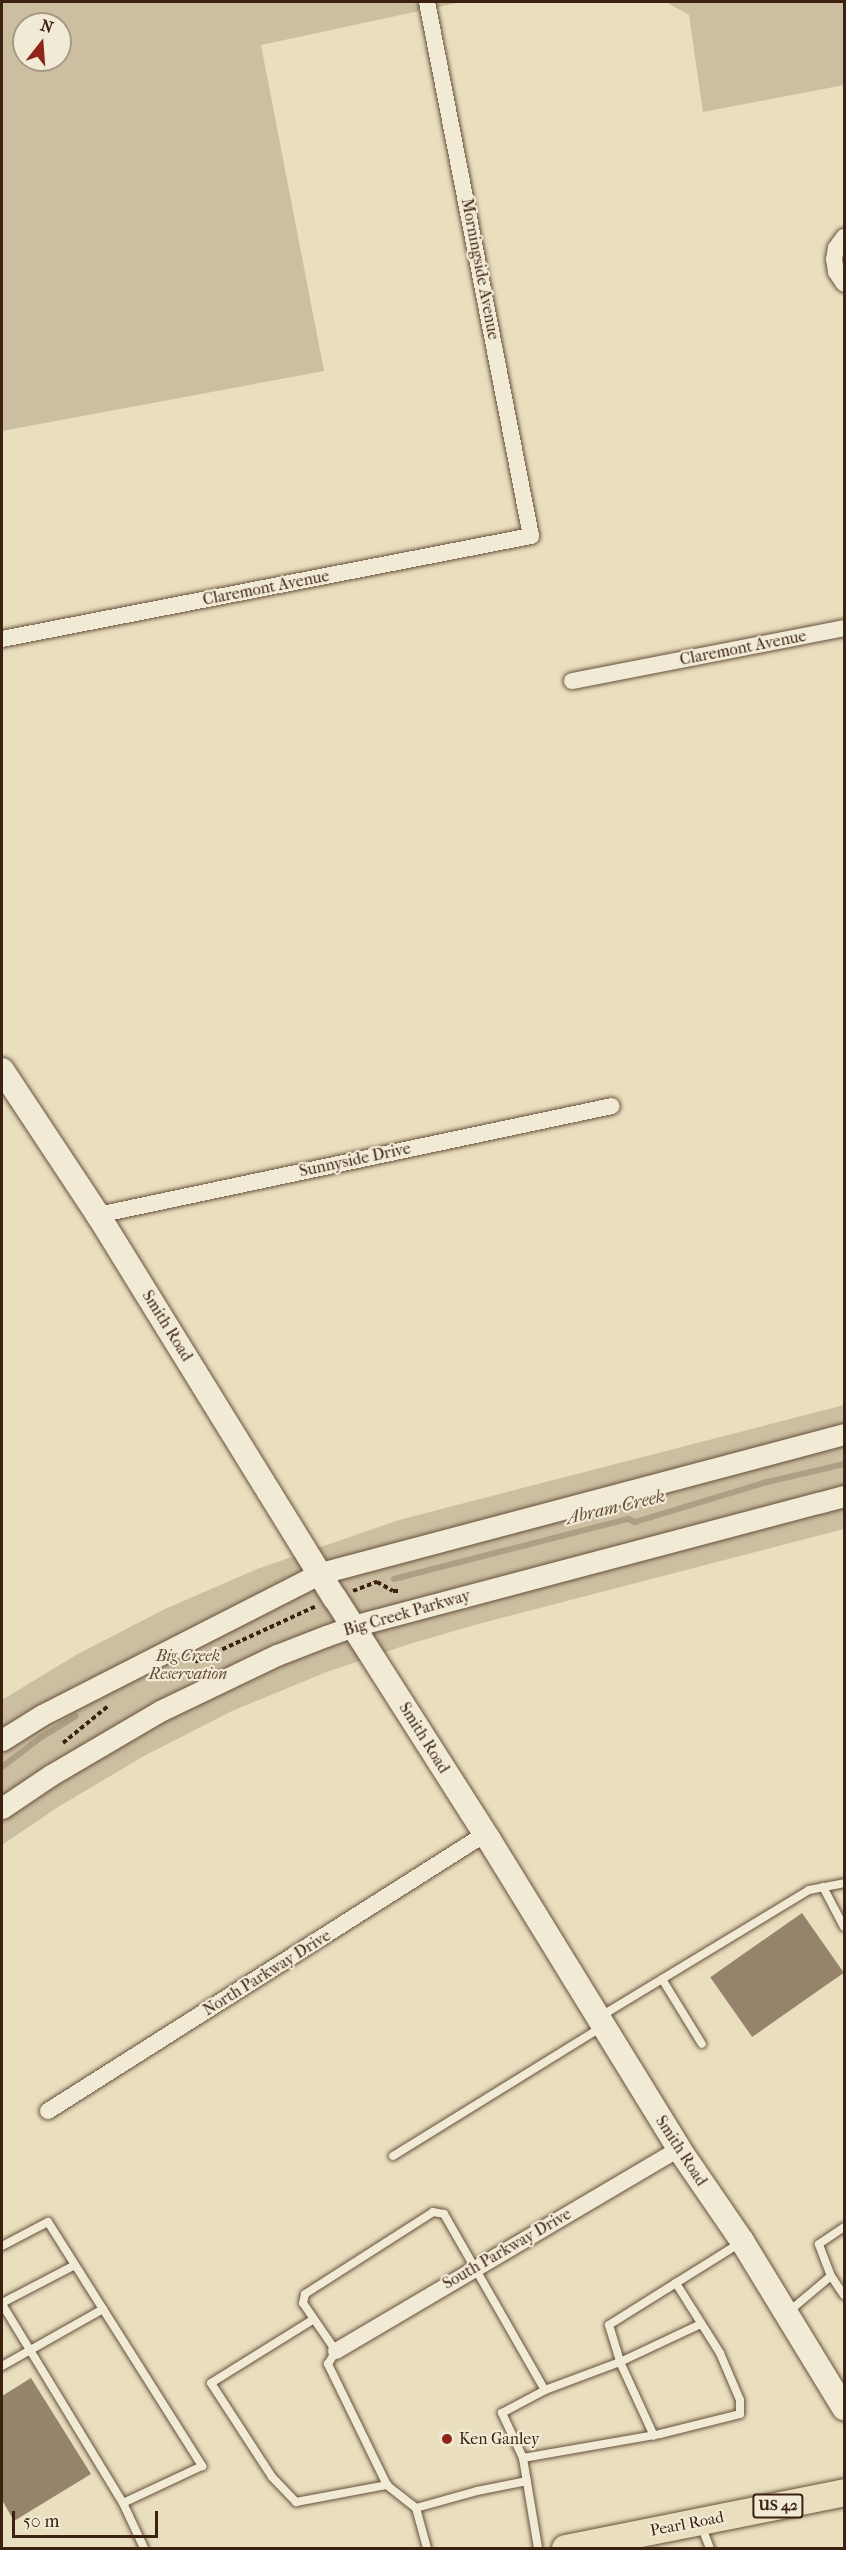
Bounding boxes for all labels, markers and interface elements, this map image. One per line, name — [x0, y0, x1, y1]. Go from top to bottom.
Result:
north arrow — [12, 12, 72, 72]
text: N — [38, 15, 55, 37]
street label: Morningside Avenue — [457, 197, 503, 341]
street label: Claremont Avenue — [201, 566, 331, 610]
street label: Claremont Avenue — [678, 626, 808, 670]
street label: Sunnyside Drive — [298, 1139, 412, 1181]
street label: Smith Road — [138, 1287, 196, 1365]
water label: Abram Creek — [565, 1486, 667, 1530]
street label: Big Creek Parkway — [341, 1586, 473, 1640]
park label: Big Creek Reservation — [149, 1646, 227, 1684]
street label: Smith Road — [395, 1699, 453, 1777]
street label: North Parkway Drive — [200, 1926, 334, 2020]
street label: Smith Road — [651, 2112, 711, 2190]
street label: South Parkway Drive — [439, 2204, 575, 2294]
place label: Ken Ganley — [459, 2429, 540, 2449]
marker: Ken Ganley — [440, 2432, 454, 2446]
road number: US 42 — [751, 2494, 805, 2518]
scale bar — [15, 2499, 160, 2537]
street label: Pearl Road — [648, 2507, 726, 2541]
text: 50 m — [23, 2511, 59, 2532]

